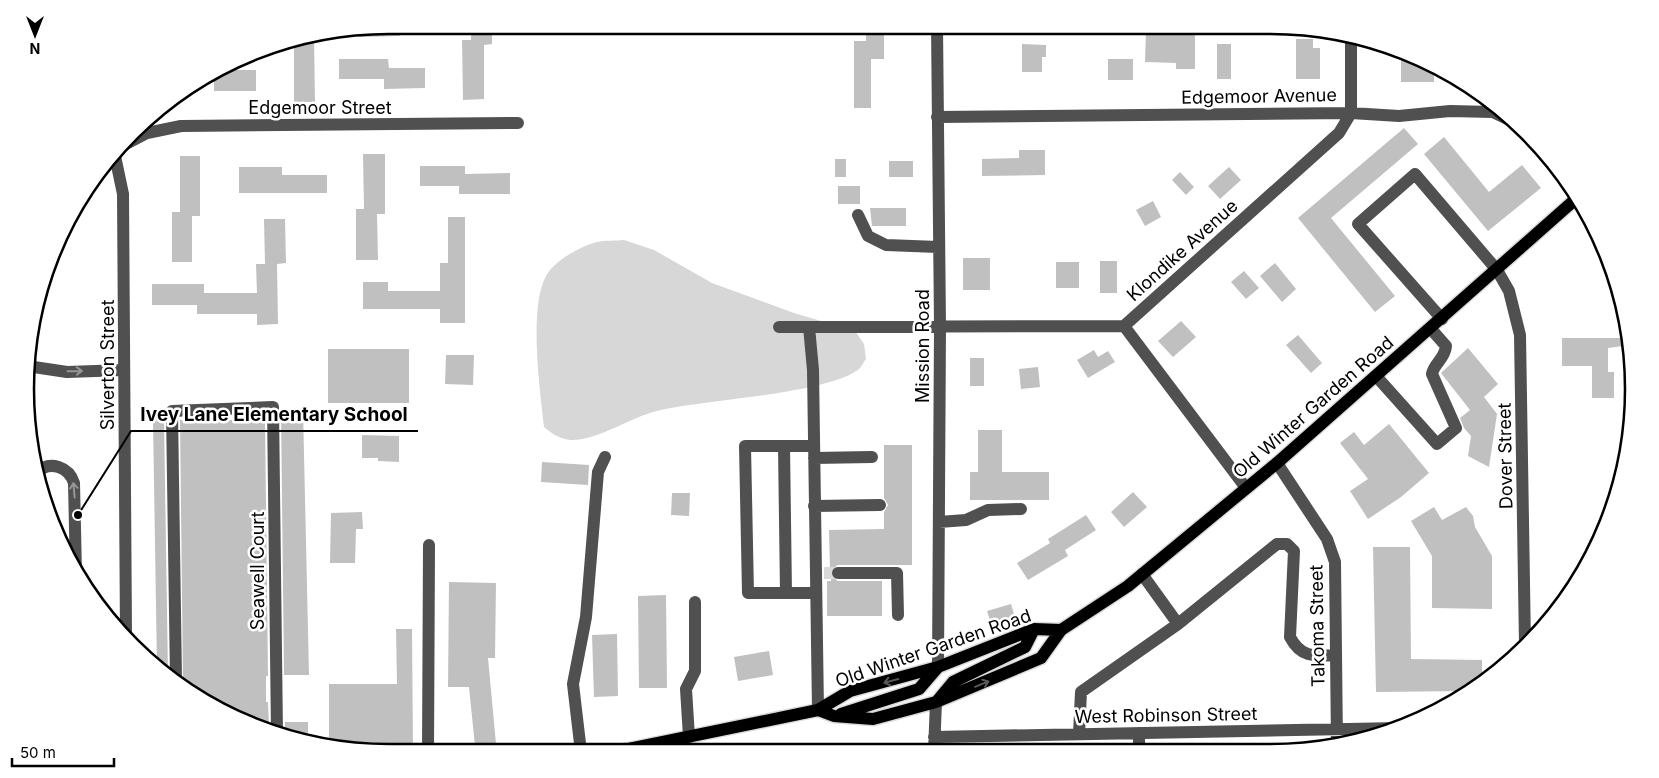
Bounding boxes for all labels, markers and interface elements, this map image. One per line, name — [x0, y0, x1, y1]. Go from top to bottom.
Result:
north arrow — [10, 10, 60, 60]
text: N — [30, 40, 40, 57]
street label: Edgemoor Avenue — [1181, 84, 1337, 108]
street label: Edgemoor Street — [248, 97, 392, 118]
street label: Klondike Avenue — [1122, 195, 1242, 305]
street label: Mission Road — [912, 289, 933, 403]
street label: Silverton Street — [97, 300, 118, 430]
street label: Old Winter Garden Road — [1229, 332, 1397, 482]
one-way arrow — [67, 366, 83, 376]
callout: Ivey Lane Elementary School — [131, 397, 418, 431]
text: Ivey Lane Elementary School — [140, 403, 408, 426]
street label: Dover Street — [1494, 403, 1516, 509]
one-way arrow — [69, 482, 79, 498]
street label: Seawell Court — [247, 512, 268, 630]
street label: Takoma Street — [1305, 565, 1329, 687]
street label: Old Winter Garden Road — [832, 605, 1034, 691]
one-way arrow — [883, 677, 899, 686]
one-way arrow — [974, 679, 989, 688]
street label: West Robinson Street — [1074, 703, 1258, 727]
scale bar — [12, 736, 115, 768]
text: 50 m — [20, 743, 56, 762]

